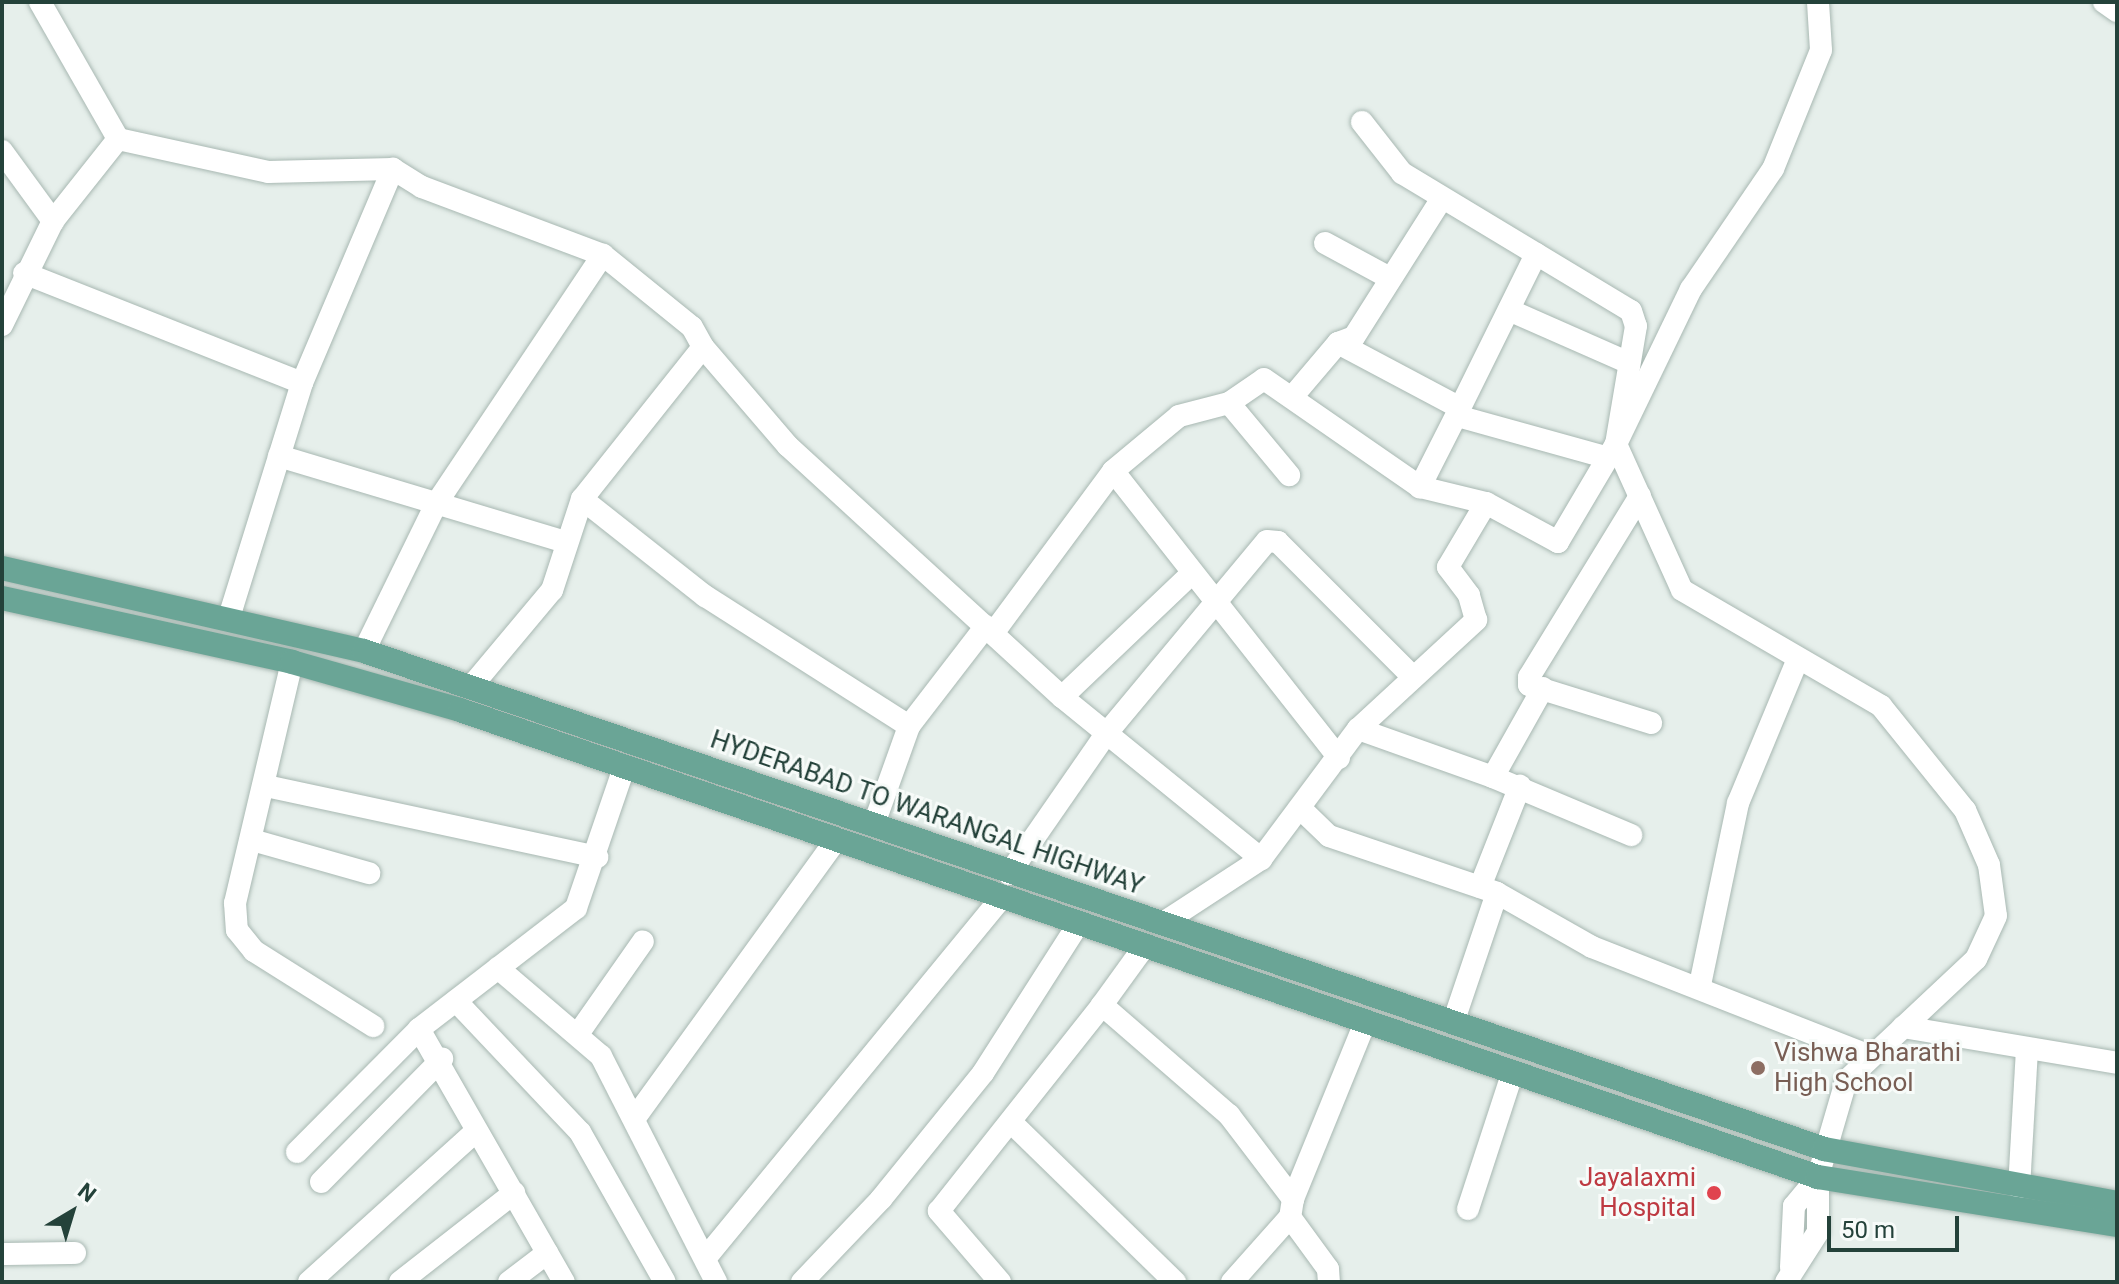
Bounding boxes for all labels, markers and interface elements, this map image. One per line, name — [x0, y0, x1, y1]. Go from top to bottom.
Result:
street label: HYDERABAD TO WARANGAL HIGHWAY — [706, 724, 1148, 902]
place label: Vishwa Bharathi High School — [1774, 1037, 1961, 1098]
marker: Vishwa Bharathi High School — [1749, 1059, 1767, 1077]
place label: Jayalaxmi Hospital — [1579, 1162, 1696, 1224]
north arrow — [32, 1172, 112, 1252]
text: N — [73, 1178, 101, 1207]
marker: Jayalaxmi Hospital — [1703, 1182, 1725, 1204]
scale bar — [1831, 1200, 1963, 1250]
text: 50 m — [1841, 1216, 1895, 1244]

